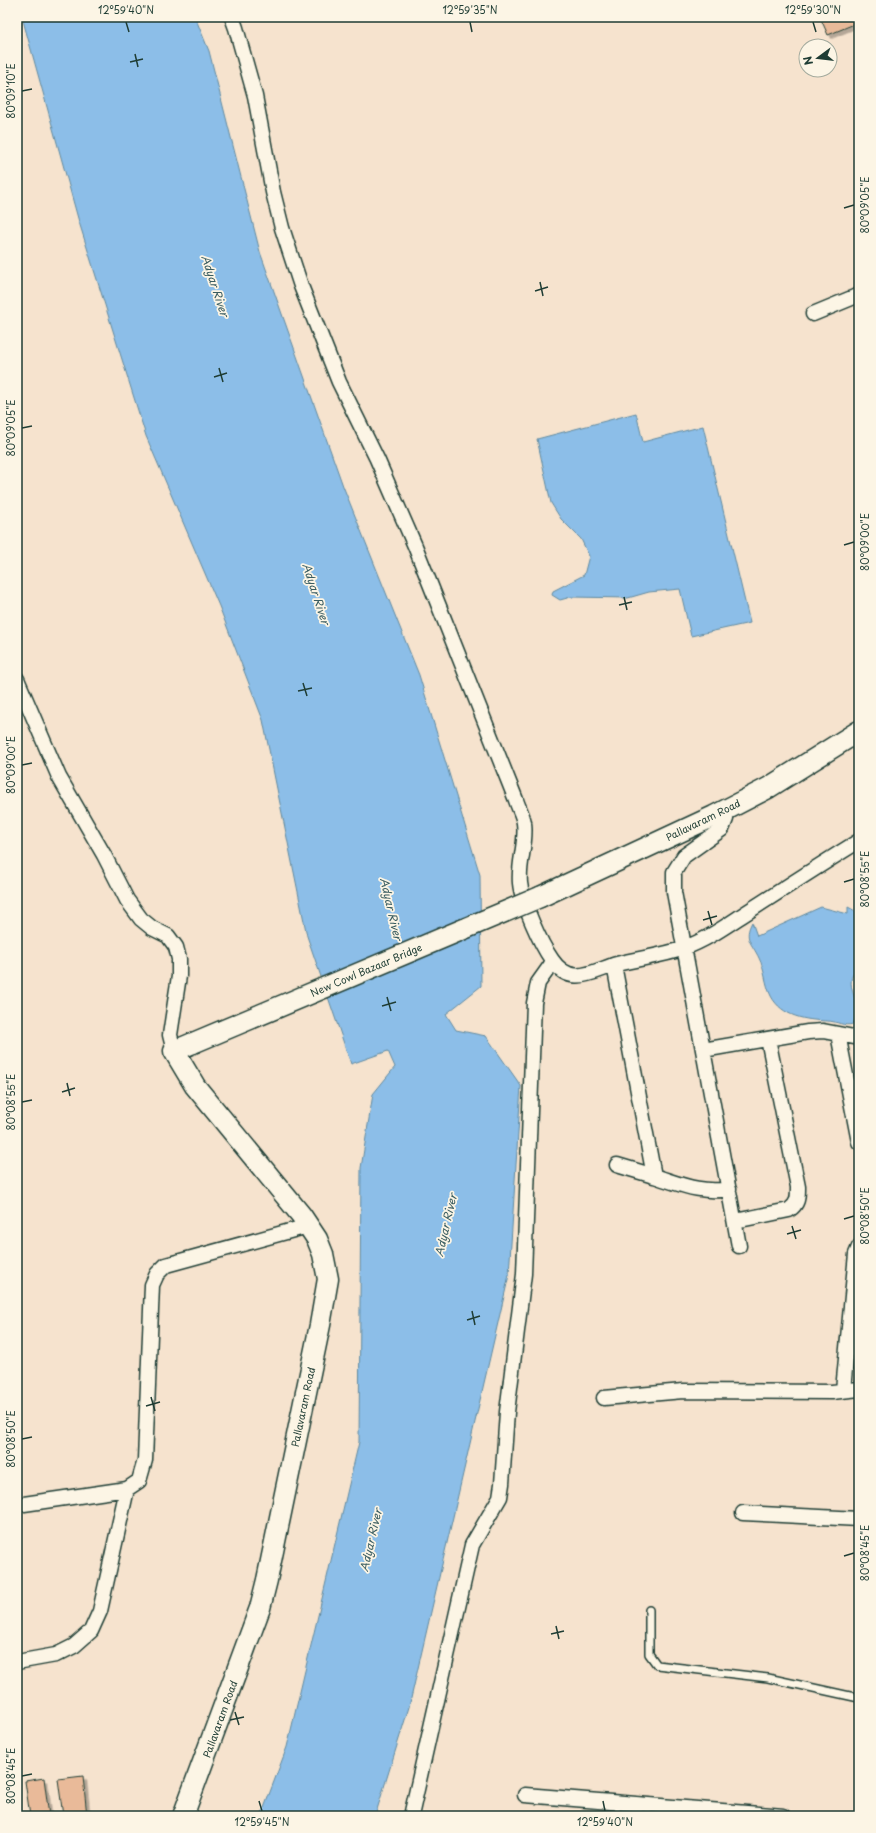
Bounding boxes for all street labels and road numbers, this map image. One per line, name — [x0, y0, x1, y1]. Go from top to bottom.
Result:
street label: Pallavaram Road — [663, 795, 743, 844]
street label: New Cowl Bazaar Bridge — [308, 939, 424, 1000]
street label: Pallavaram Road — [287, 1365, 318, 1448]
street label: Pallavaram Road — [199, 1678, 241, 1760]

